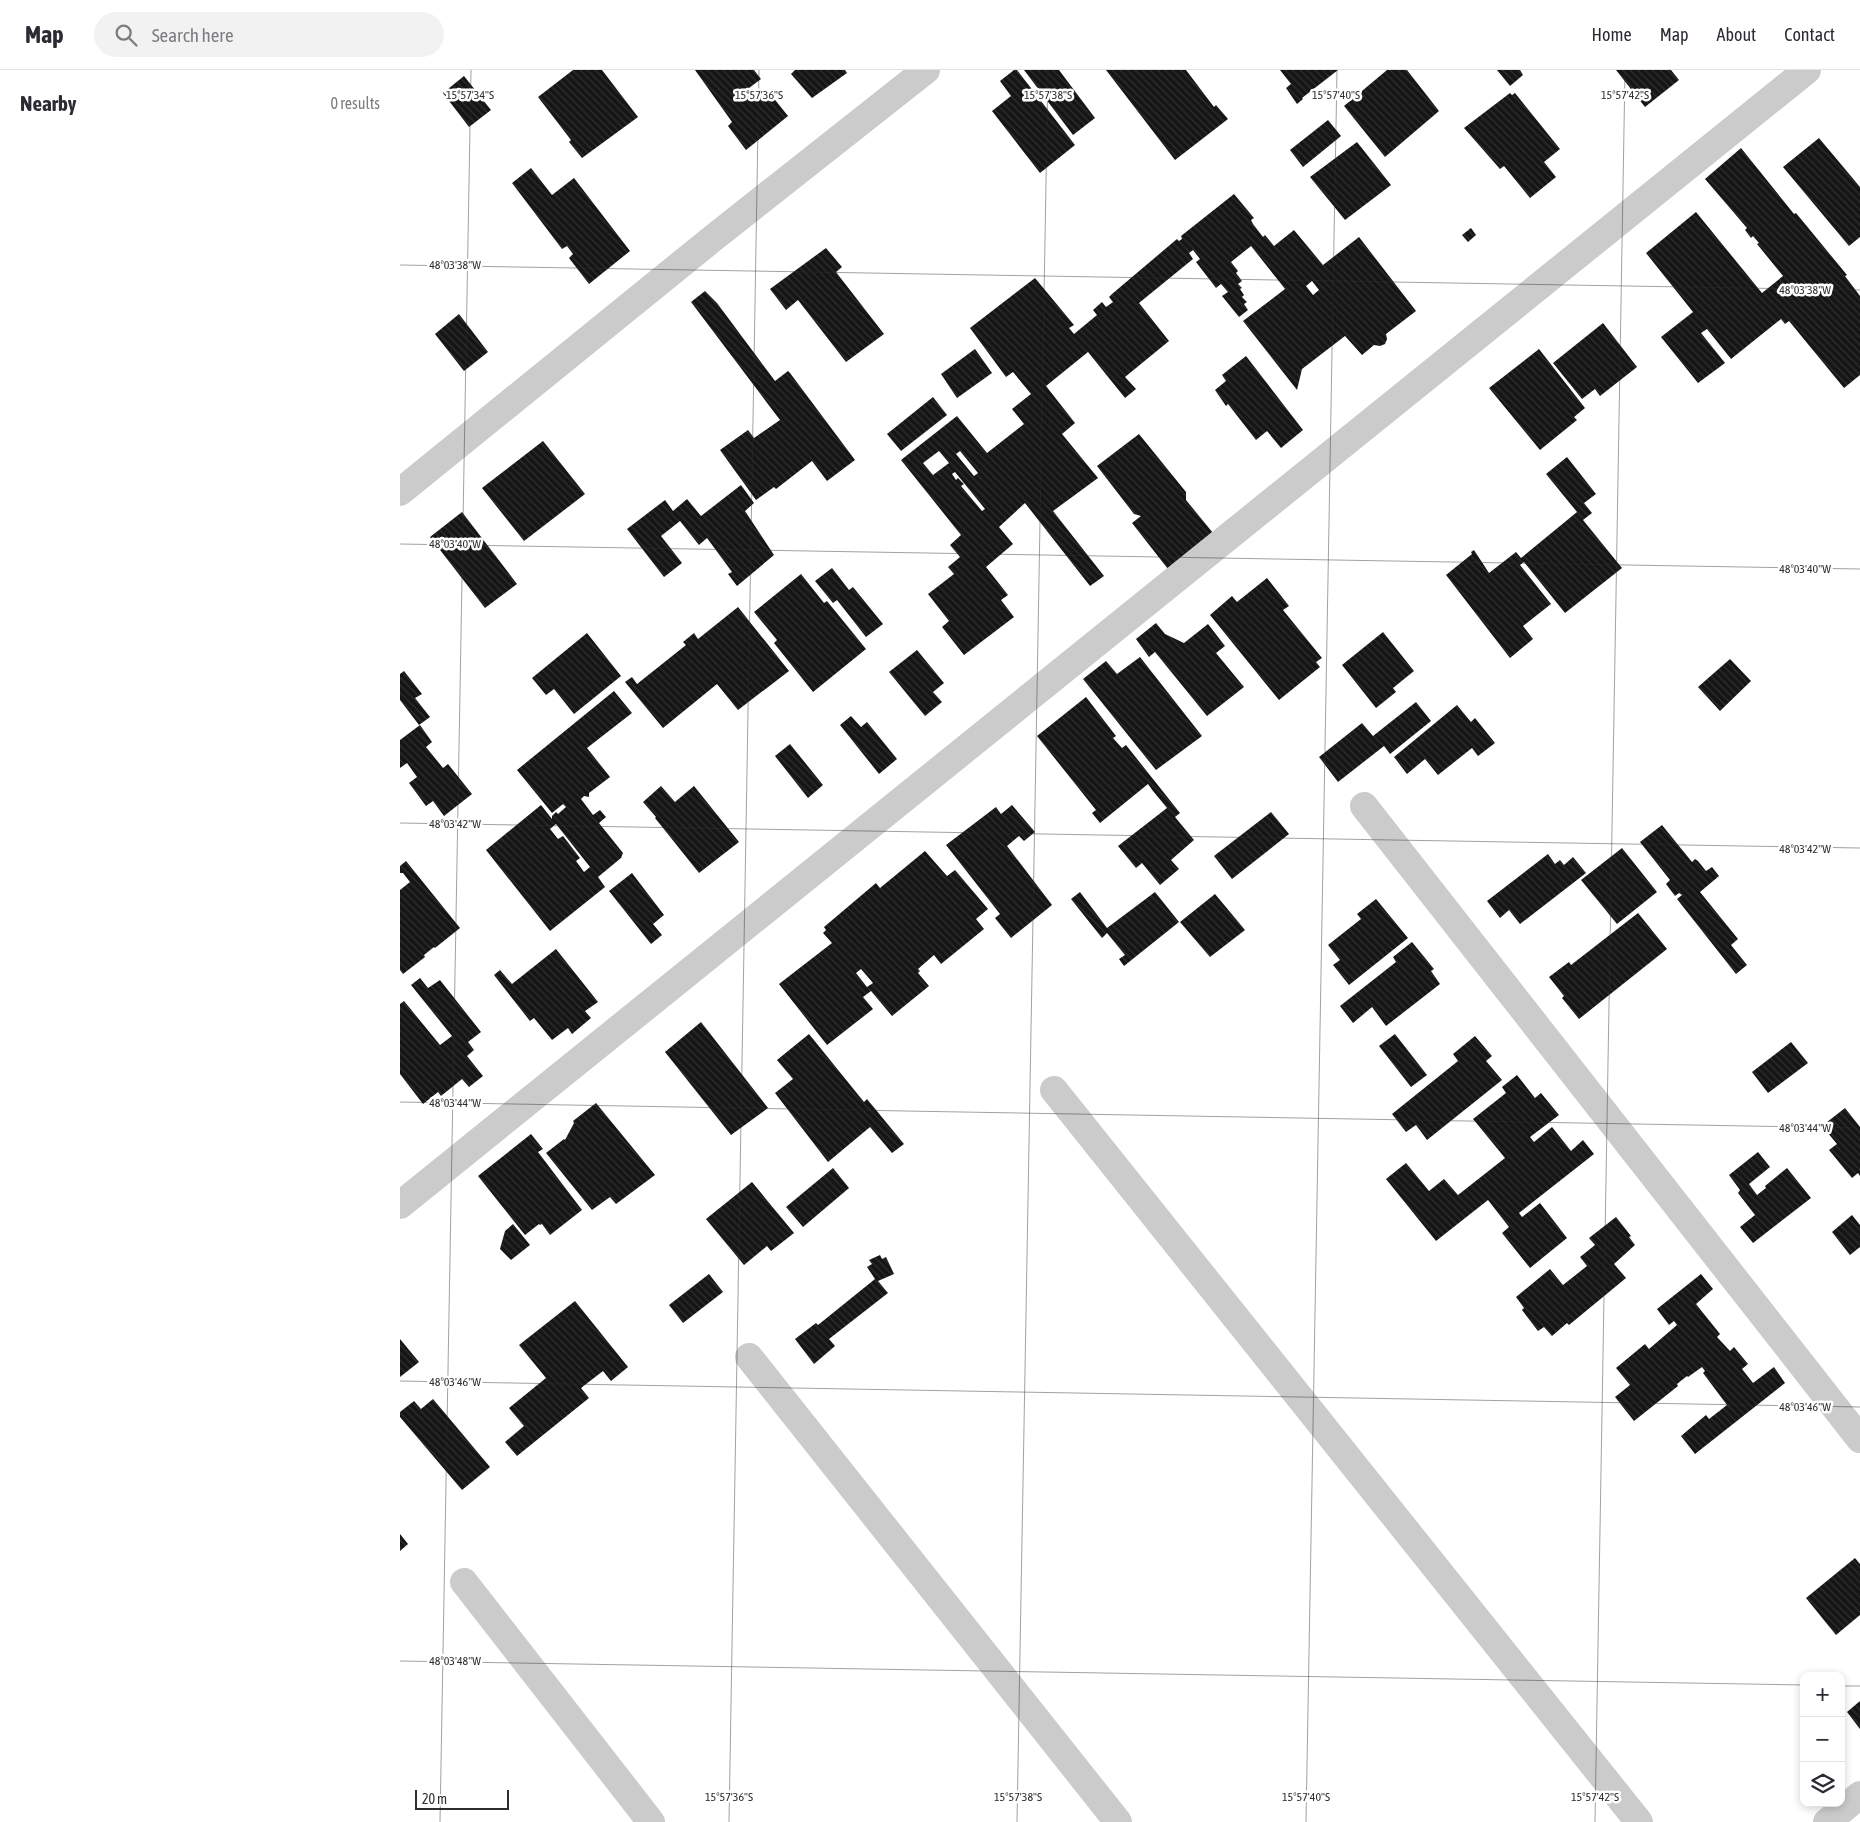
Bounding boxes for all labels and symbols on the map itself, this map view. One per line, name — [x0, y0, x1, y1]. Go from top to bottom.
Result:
text: 15°57'34"S — [446, 88, 494, 102]
text: 15°57'36"S — [735, 88, 783, 102]
text: 15°57'38"S — [1024, 88, 1072, 102]
text: 15°57'40"S — [1312, 88, 1360, 102]
text: 15°57'42"S — [1601, 88, 1649, 102]
text: 48°03'38"W — [429, 258, 481, 272]
text: 48°03'38"W — [1779, 283, 1831, 297]
text: 48°03'40"W — [429, 537, 481, 551]
text: 48°03'40"W — [1779, 562, 1831, 576]
text: 48°03'42"W — [429, 817, 481, 831]
text: 48°03'42"W — [1779, 842, 1831, 856]
text: 48°03'44"W — [429, 1096, 481, 1110]
text: 48°03'44"W — [1779, 1121, 1831, 1135]
text: 48°03'46"W — [429, 1375, 481, 1389]
text: 48°03'46"W — [1779, 1400, 1831, 1414]
text: 48°03'48"W — [429, 1654, 481, 1668]
scale bar — [415, 1787, 509, 1810]
text: 15°57'36"S — [705, 1790, 753, 1804]
text: 15°57'38"S — [994, 1790, 1042, 1804]
text: 15°57'40"S — [1282, 1790, 1330, 1804]
text: 15°57'42"S — [1571, 1790, 1619, 1804]

